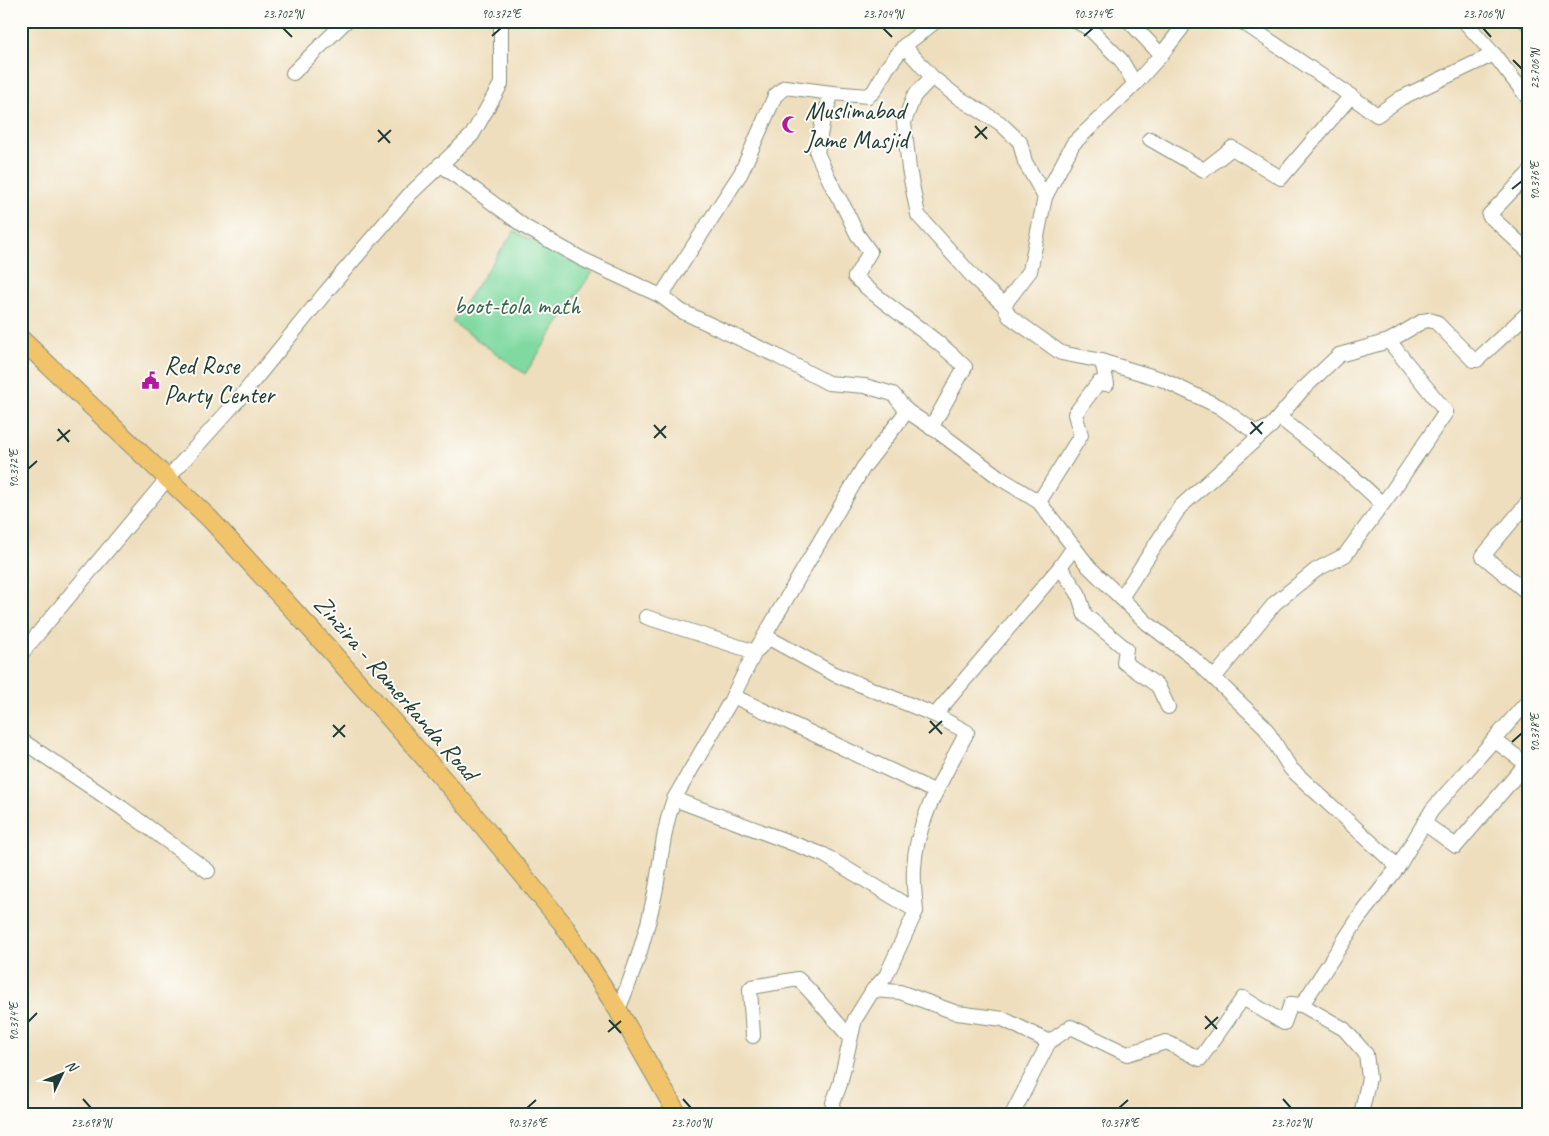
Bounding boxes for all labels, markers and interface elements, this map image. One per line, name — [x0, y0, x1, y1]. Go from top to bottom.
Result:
text: 23.702°N — [263, 6, 305, 22]
text: 90.372°E — [481, 6, 522, 22]
text: 23.704°N — [863, 6, 905, 22]
text: 90.374°E — [1073, 6, 1114, 22]
text: 23.706°N — [1463, 6, 1505, 22]
text: 23.706°N — [1527, 47, 1543, 89]
place label: Muslimabad Jame Masjid — [804, 95, 912, 156]
mosque icon: Muslimabad Jame Masjid — [781, 115, 801, 135]
text: 90.376°E — [1527, 160, 1543, 201]
park label: boot-tola math — [454, 290, 582, 322]
place label: Red Rose Party Center — [164, 350, 276, 411]
public building icon: Red Rose Party Center — [140, 370, 160, 390]
text: 90.372°E — [6, 448, 22, 489]
street label: Zinzira - Ramerkanda Road — [307, 589, 487, 790]
text: 90.378°E — [1527, 712, 1543, 753]
text: 90.374°E — [6, 1001, 22, 1042]
north arrow — [38, 1048, 88, 1098]
text: N — [62, 1057, 82, 1076]
text: 23.698°N — [71, 1115, 113, 1131]
text: 90.376°E — [507, 1115, 548, 1131]
text: 23.700°N — [671, 1115, 713, 1131]
text: 90.378°E — [1099, 1115, 1140, 1131]
text: 23.702°N — [1271, 1115, 1313, 1131]

